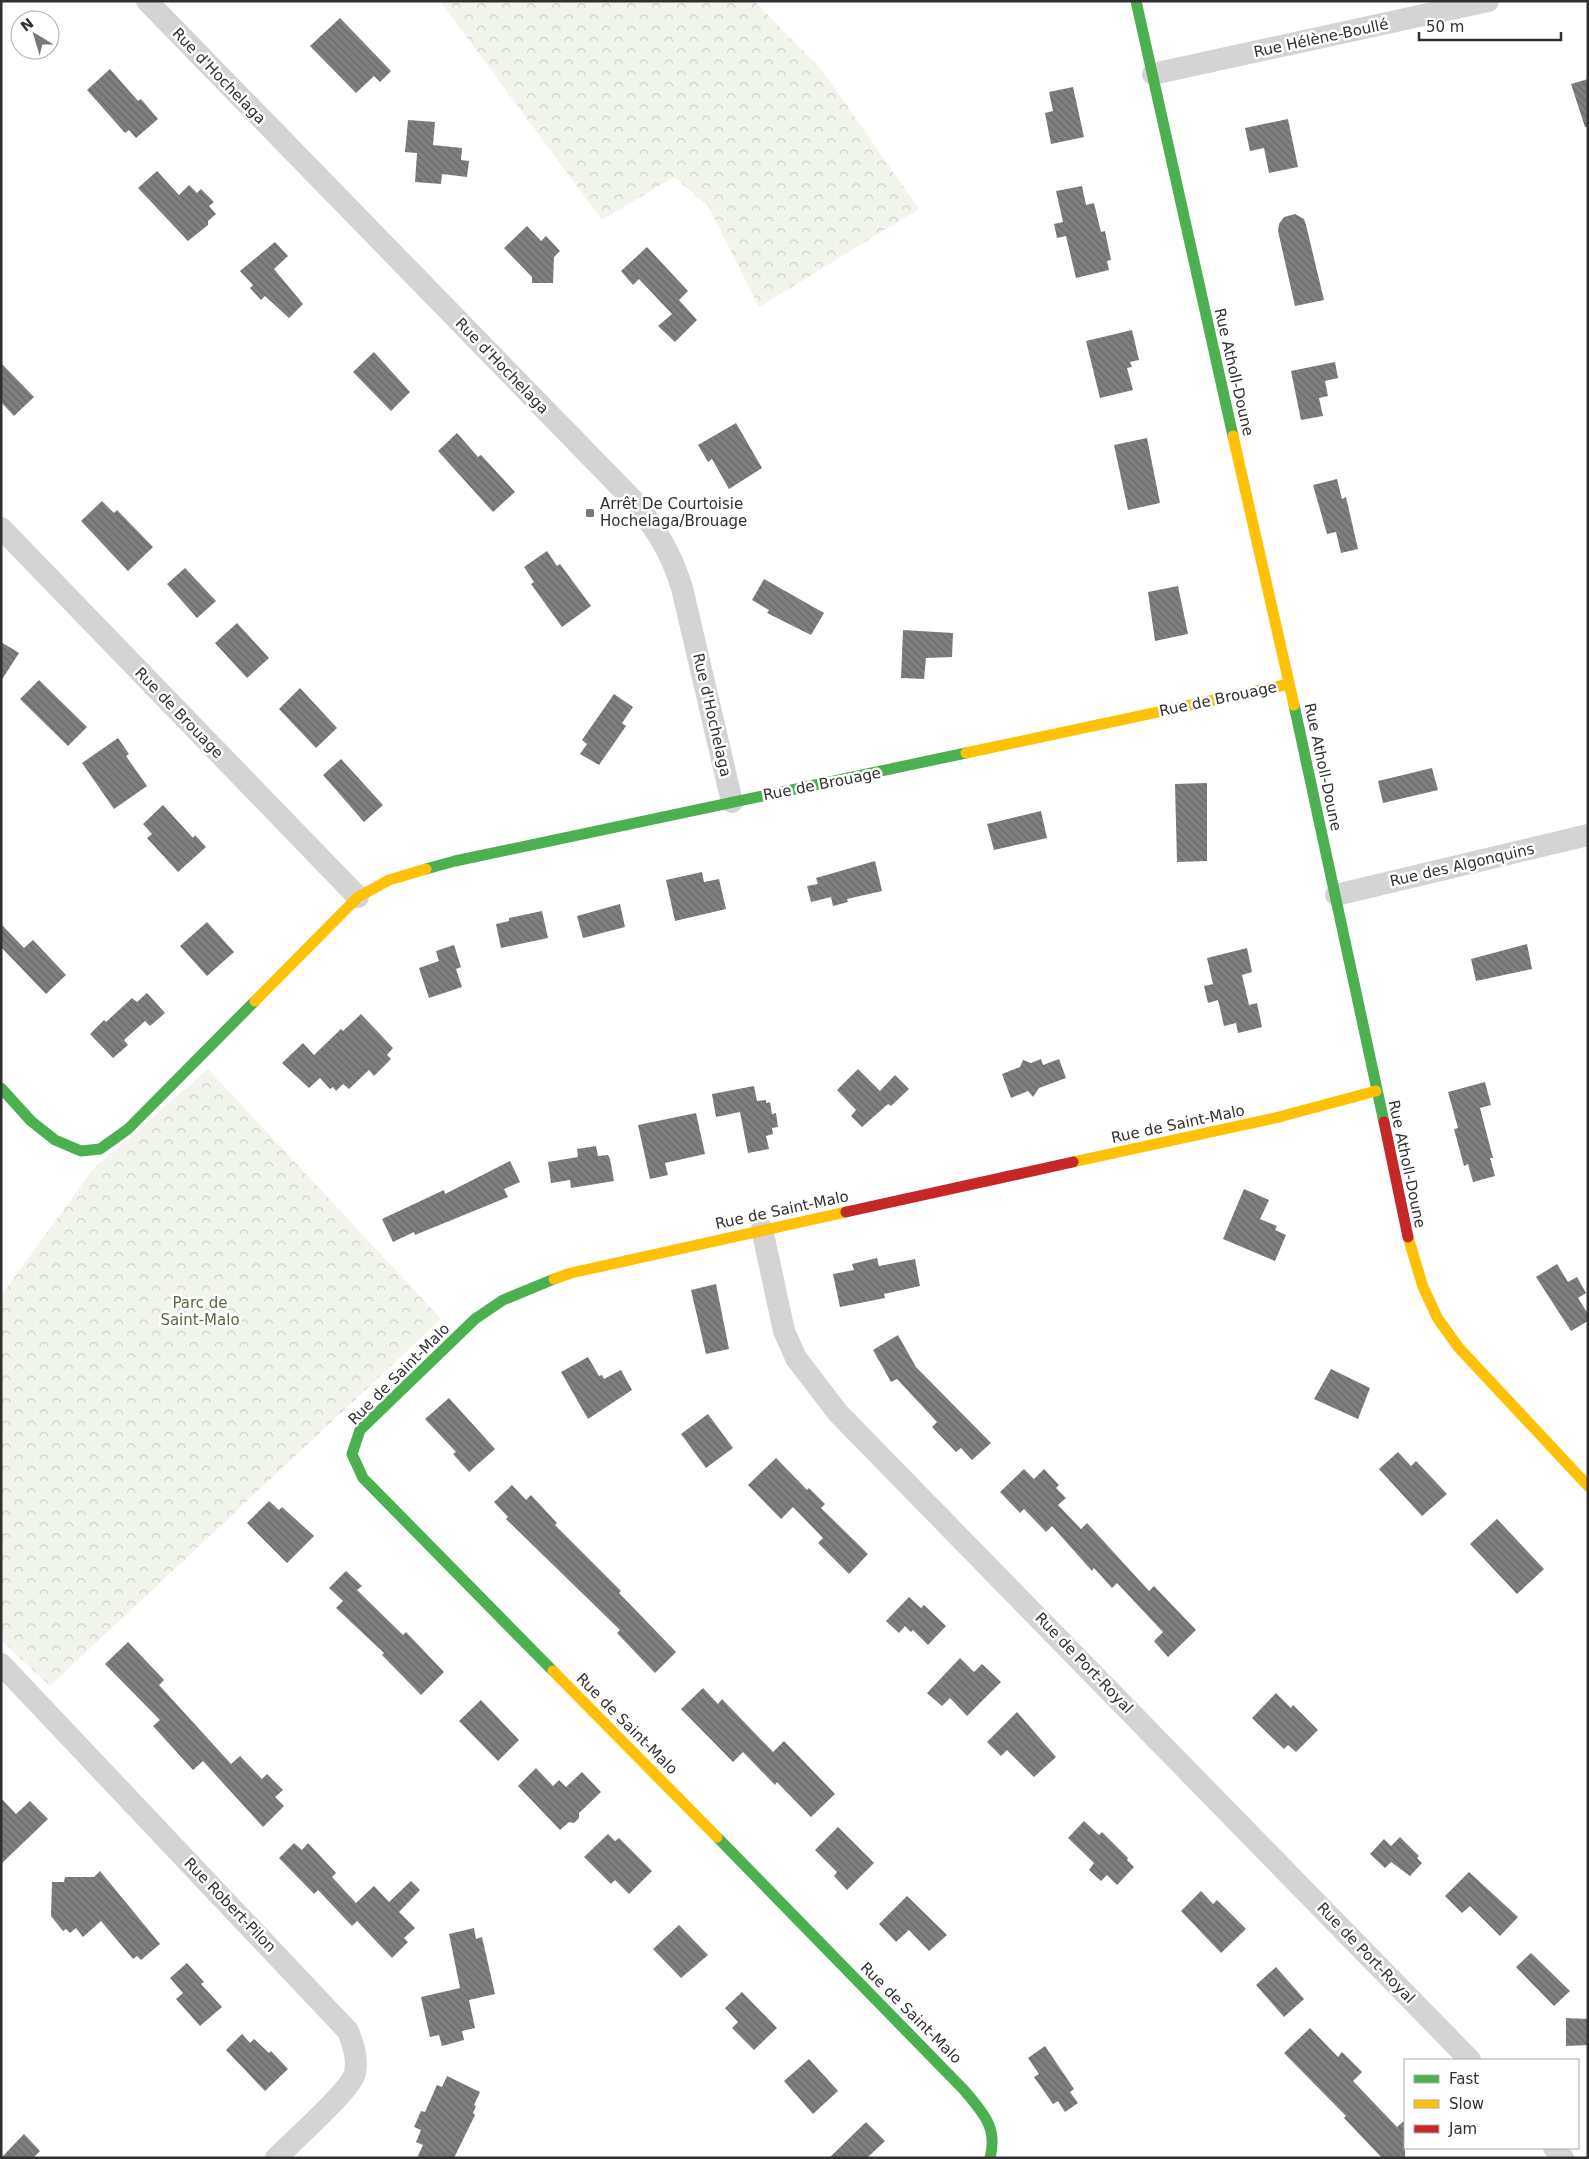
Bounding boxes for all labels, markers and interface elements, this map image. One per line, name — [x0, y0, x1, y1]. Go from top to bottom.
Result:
north arrow — [10, 10, 60, 60]
scale bar — [1419, 10, 1562, 42]
text: N — [17, 15, 37, 35]
street label: Rue Hélène-Boullé — [1252, 15, 1390, 61]
text: 50 m — [1426, 18, 1464, 36]
street label: Rue d'Hochelaga — [169, 24, 269, 128]
street label: Rue Atholl-Doune — [1211, 306, 1257, 438]
street label: Rue d'Hochelaga — [452, 314, 552, 418]
place label: Arrêt De Courtoisie Hochelaga/Brouage — [600, 495, 747, 530]
marker: Arrêt De Courtoisie Hochelaga/Brouage — [584, 507, 596, 519]
street label: Rue d'Hochelaga — [689, 651, 735, 779]
street label: Rue de Brouage — [131, 664, 227, 762]
street label: Rue de Brouage — [1158, 678, 1278, 720]
street label: Rue Atholl-Doune — [1301, 701, 1345, 833]
street label: Rue de Brouage — [762, 764, 882, 804]
street label: Rue des Algonquins — [1388, 840, 1536, 890]
street label: Rue Atholl-Doune — [1385, 1098, 1429, 1230]
street label: Rue de Saint-Malo — [1110, 1101, 1246, 1147]
street label: Rue de Saint-Malo — [714, 1187, 850, 1233]
park label: Parc de Saint-Malo — [160, 1294, 240, 1329]
street label: Rue de Saint-Malo — [345, 1320, 453, 1428]
street label: Rue de Port-Royal — [1031, 1609, 1137, 1717]
street label: Rue de Saint-Malo — [573, 1670, 681, 1778]
street label: Rue Robert-Pilon — [180, 1854, 280, 1956]
street label: Rue de Port-Royal — [1313, 1899, 1419, 2007]
street label: Rue de Saint-Malo — [857, 1959, 965, 2067]
legend — [1404, 2059, 1579, 2149]
text: Fast — [1449, 2070, 1479, 2088]
text: Slow — [1449, 2095, 1484, 2113]
text: Jam — [1448, 2120, 1477, 2138]

